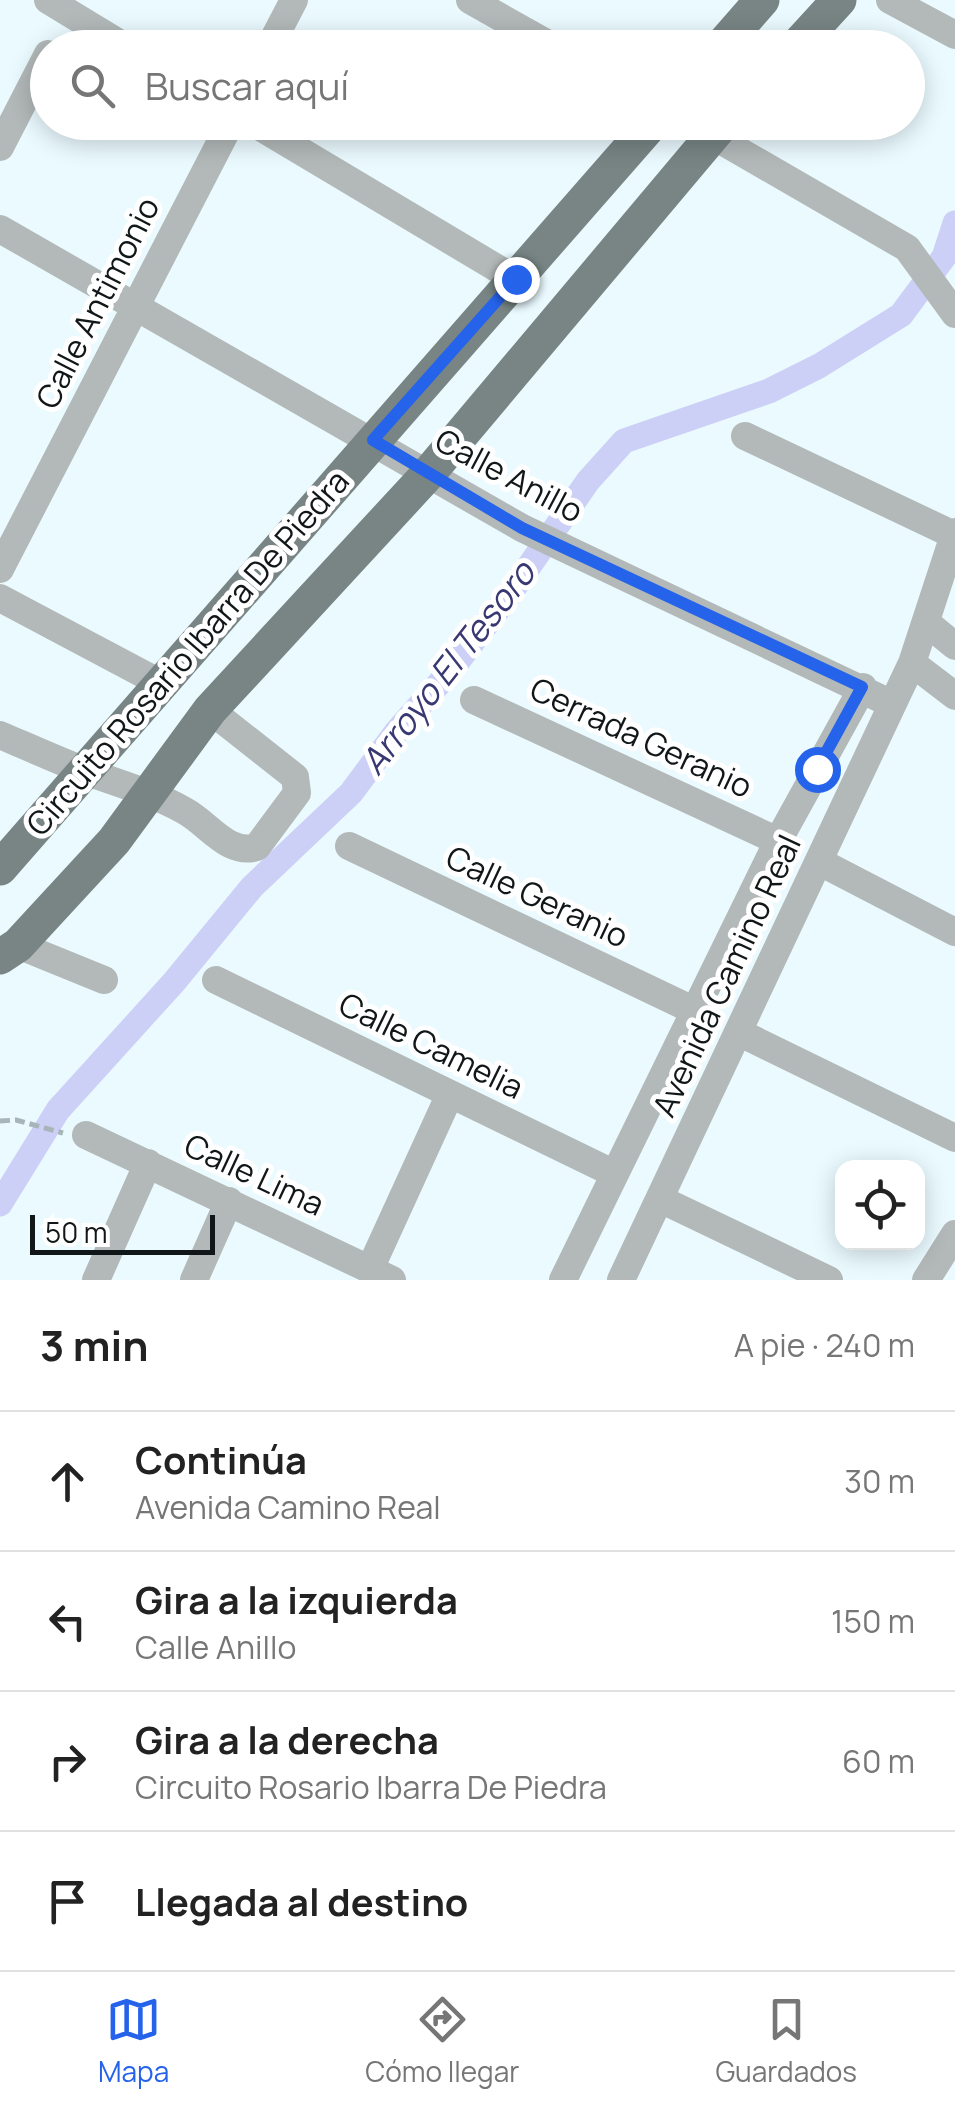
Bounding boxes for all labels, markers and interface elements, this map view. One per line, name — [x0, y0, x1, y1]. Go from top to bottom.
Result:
search box — [30, 30, 925, 140]
icon: search — [65, 58, 120, 113]
text: Buscar aquí — [145, 59, 349, 111]
street label: Calle Antimonio — [25, 189, 169, 416]
route end — [494, 257, 540, 303]
street label: Calle Anillo — [428, 418, 591, 532]
street label: Circuito Rosario Ibarra De Piedra — [16, 460, 359, 845]
water label: Arroyo El Tesoro — [349, 549, 547, 784]
street label: Cerrada Geranio — [523, 666, 760, 808]
route start — [795, 747, 841, 793]
street label: Avenida Camino Real — [642, 828, 811, 1123]
street label: Calle Geranio — [439, 835, 636, 957]
street label: Calle Camelia — [332, 982, 531, 1109]
street label: Calle Lima — [177, 1123, 331, 1226]
map controls — [835, 1160, 925, 1250]
button: locate — [835, 1160, 925, 1250]
scale bar — [30, 1210, 215, 1254]
text: 50 m — [45, 1213, 108, 1251]
text: 3 min — [40, 1316, 149, 1374]
text: A pie · 240 m — [734, 1323, 915, 1367]
text: Continúa — [135, 1433, 307, 1485]
icon: ahead — [40, 1454, 95, 1509]
text: 30 m — [844, 1459, 915, 1503]
text: Avenida Camino Real — [135, 1485, 441, 1529]
text: Gira a la izquierda — [135, 1573, 458, 1625]
icon: left — [40, 1594, 95, 1649]
text: 150 m — [831, 1599, 915, 1643]
text: Calle Anillo — [135, 1625, 296, 1669]
text: Gira a la derecha — [135, 1713, 439, 1765]
icon: right — [40, 1734, 95, 1789]
text: 60 m — [842, 1739, 915, 1783]
text: Circuito Rosario Ibarra De Piedra — [135, 1765, 607, 1809]
icon: arrive — [40, 1874, 95, 1929]
text: Llegada al destino — [135, 1875, 468, 1927]
tab: Mapa — [98, 1992, 169, 2090]
tab: Cómo llegar — [365, 1992, 519, 2090]
tab: Guardados — [715, 1992, 857, 2090]

